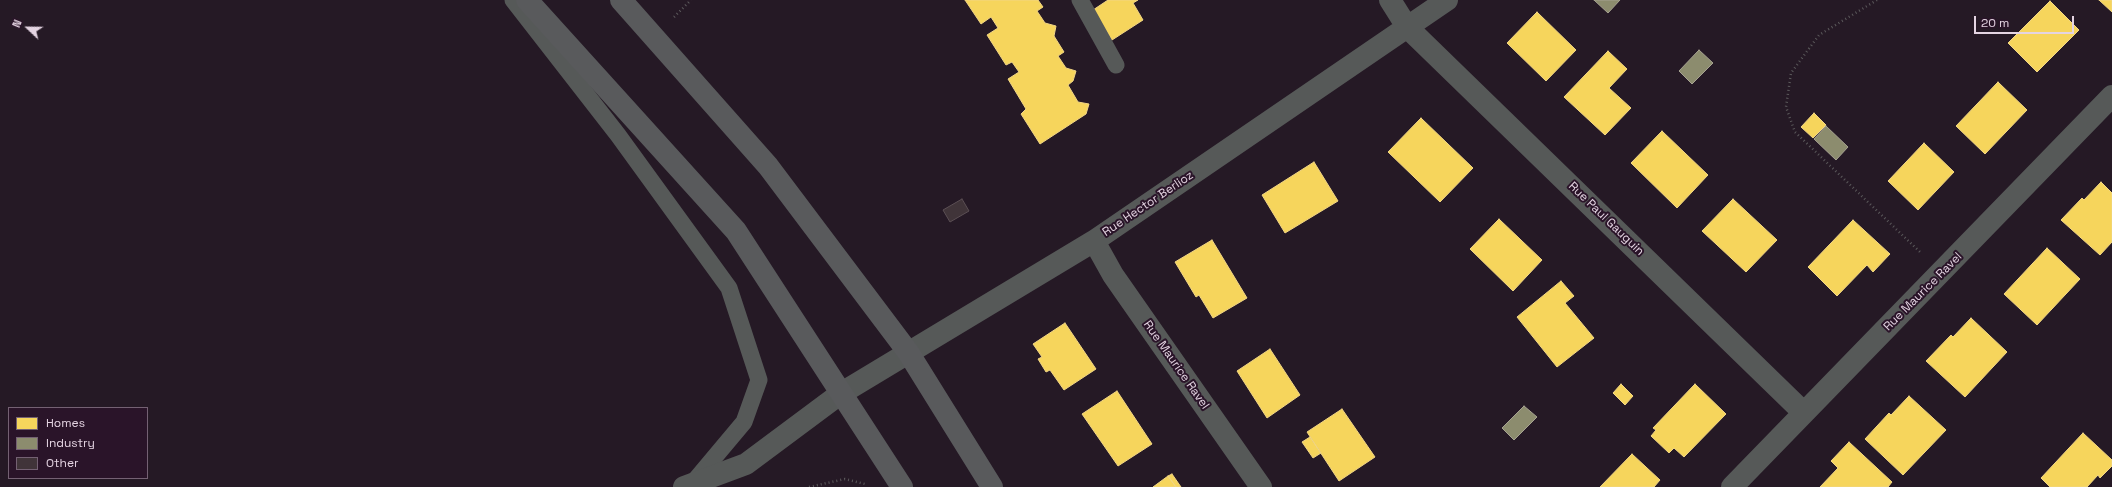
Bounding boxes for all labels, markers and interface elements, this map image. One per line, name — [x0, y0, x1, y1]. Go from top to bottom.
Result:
north arrow — [8, 8, 48, 48]
scale bar — [1976, 8, 2076, 34]
text: 20 m — [1981, 15, 2009, 31]
text: N — [9, 17, 25, 30]
street label: Rue Hector Berlioz — [1100, 168, 1196, 240]
street label: Rue Paul Gauguin — [1565, 179, 1647, 259]
street label: Rue Maurice Ravel — [1881, 250, 1965, 334]
street label: Rue Maurice Ravel — [1140, 318, 1212, 412]
legend — [8, 407, 148, 479]
text: Homes — [46, 415, 85, 431]
text: Industry — [46, 435, 95, 451]
text: Other — [46, 455, 79, 471]

